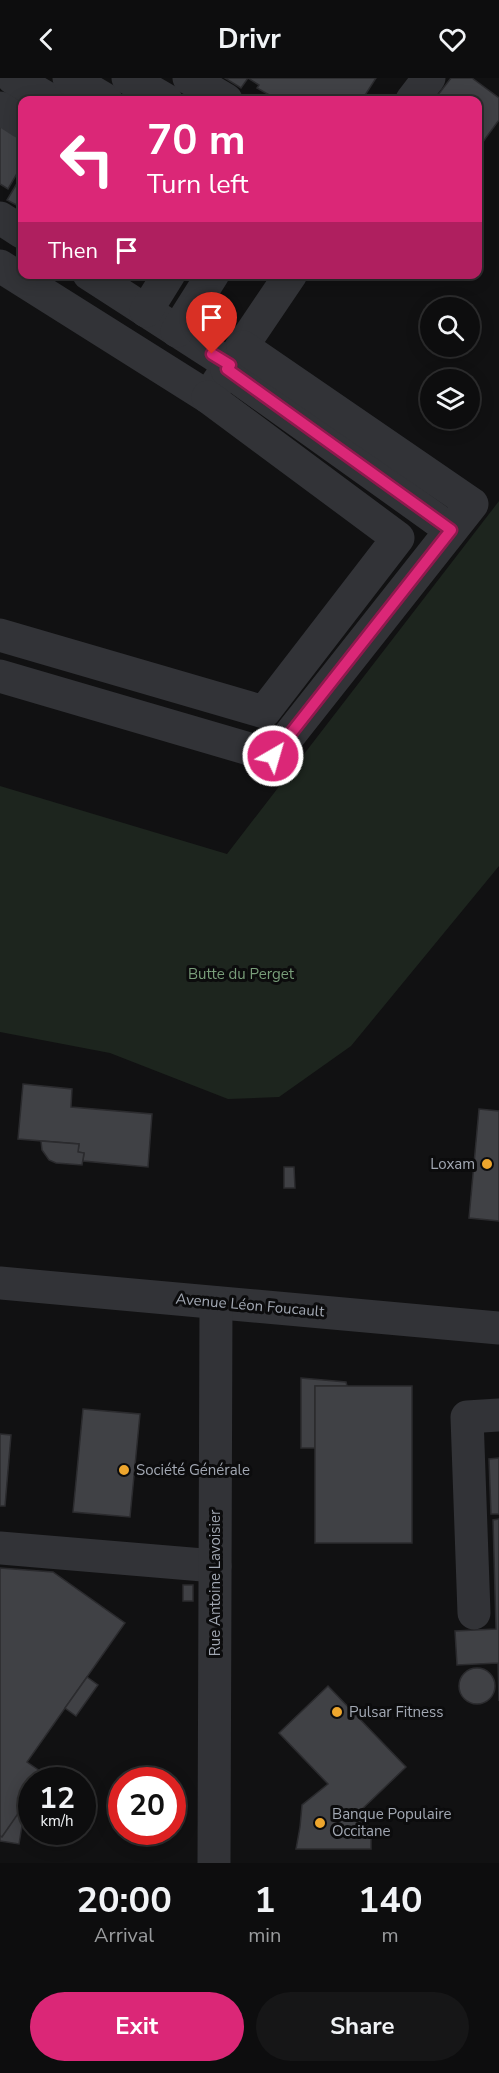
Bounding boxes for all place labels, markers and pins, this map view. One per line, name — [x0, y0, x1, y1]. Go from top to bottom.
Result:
pin — [186, 292, 237, 354]
place label: Loxam — [430, 1154, 475, 1174]
marker: Loxam — [480, 1157, 494, 1171]
place label: Société Générale — [136, 1460, 250, 1480]
marker: Société Générale — [117, 1463, 131, 1477]
place label: Pulsar Fitness — [349, 1702, 443, 1722]
marker: Pulsar Fitness — [330, 1705, 344, 1719]
place label: Banque Populaire Occitane — [332, 1804, 451, 1841]
marker: Banque Populaire Occitane — [313, 1816, 327, 1830]

